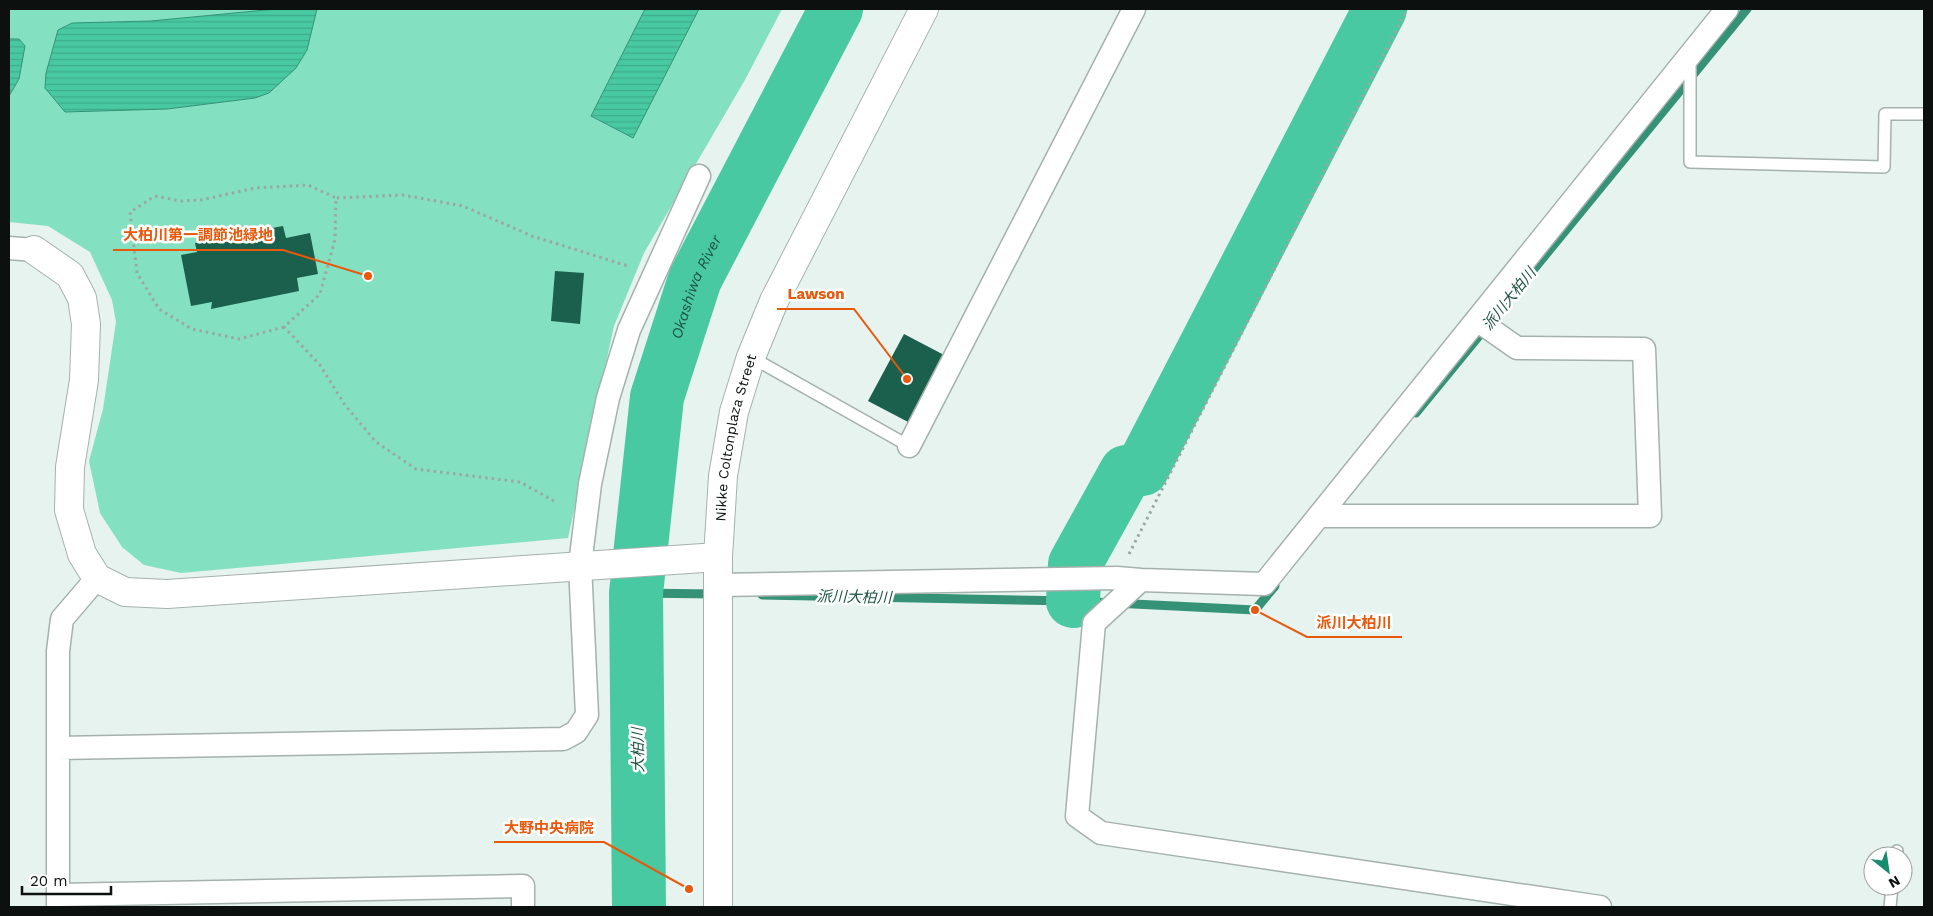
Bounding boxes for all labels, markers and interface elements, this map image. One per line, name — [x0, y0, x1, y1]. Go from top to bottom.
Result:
callout: 大柏川第一調節池緑地 — [113, 220, 283, 250]
text: 大柏川第一調節池緑地 — [123, 226, 273, 244]
water label: Okashiwa River — [667, 231, 726, 341]
water label: 派川大柏川 — [1478, 263, 1541, 334]
callout: Lawson — [777, 279, 854, 309]
text: Lawson — [787, 285, 845, 303]
street label: Nikke Coltonplaza Street — [712, 352, 759, 522]
water label: 派川大柏川 — [816, 587, 894, 607]
callout: 派川大柏川 — [1307, 607, 1402, 637]
text: 派川大柏川 — [1316, 614, 1392, 632]
water label: 大柏川 — [629, 725, 647, 773]
callout: 大野中央病院 — [494, 812, 604, 842]
text: 大野中央病院 — [504, 819, 594, 837]
north arrow — [1863, 846, 1913, 896]
scale bar — [22, 864, 111, 896]
text: 20 m — [30, 872, 68, 890]
text: N — [1886, 873, 1903, 892]

